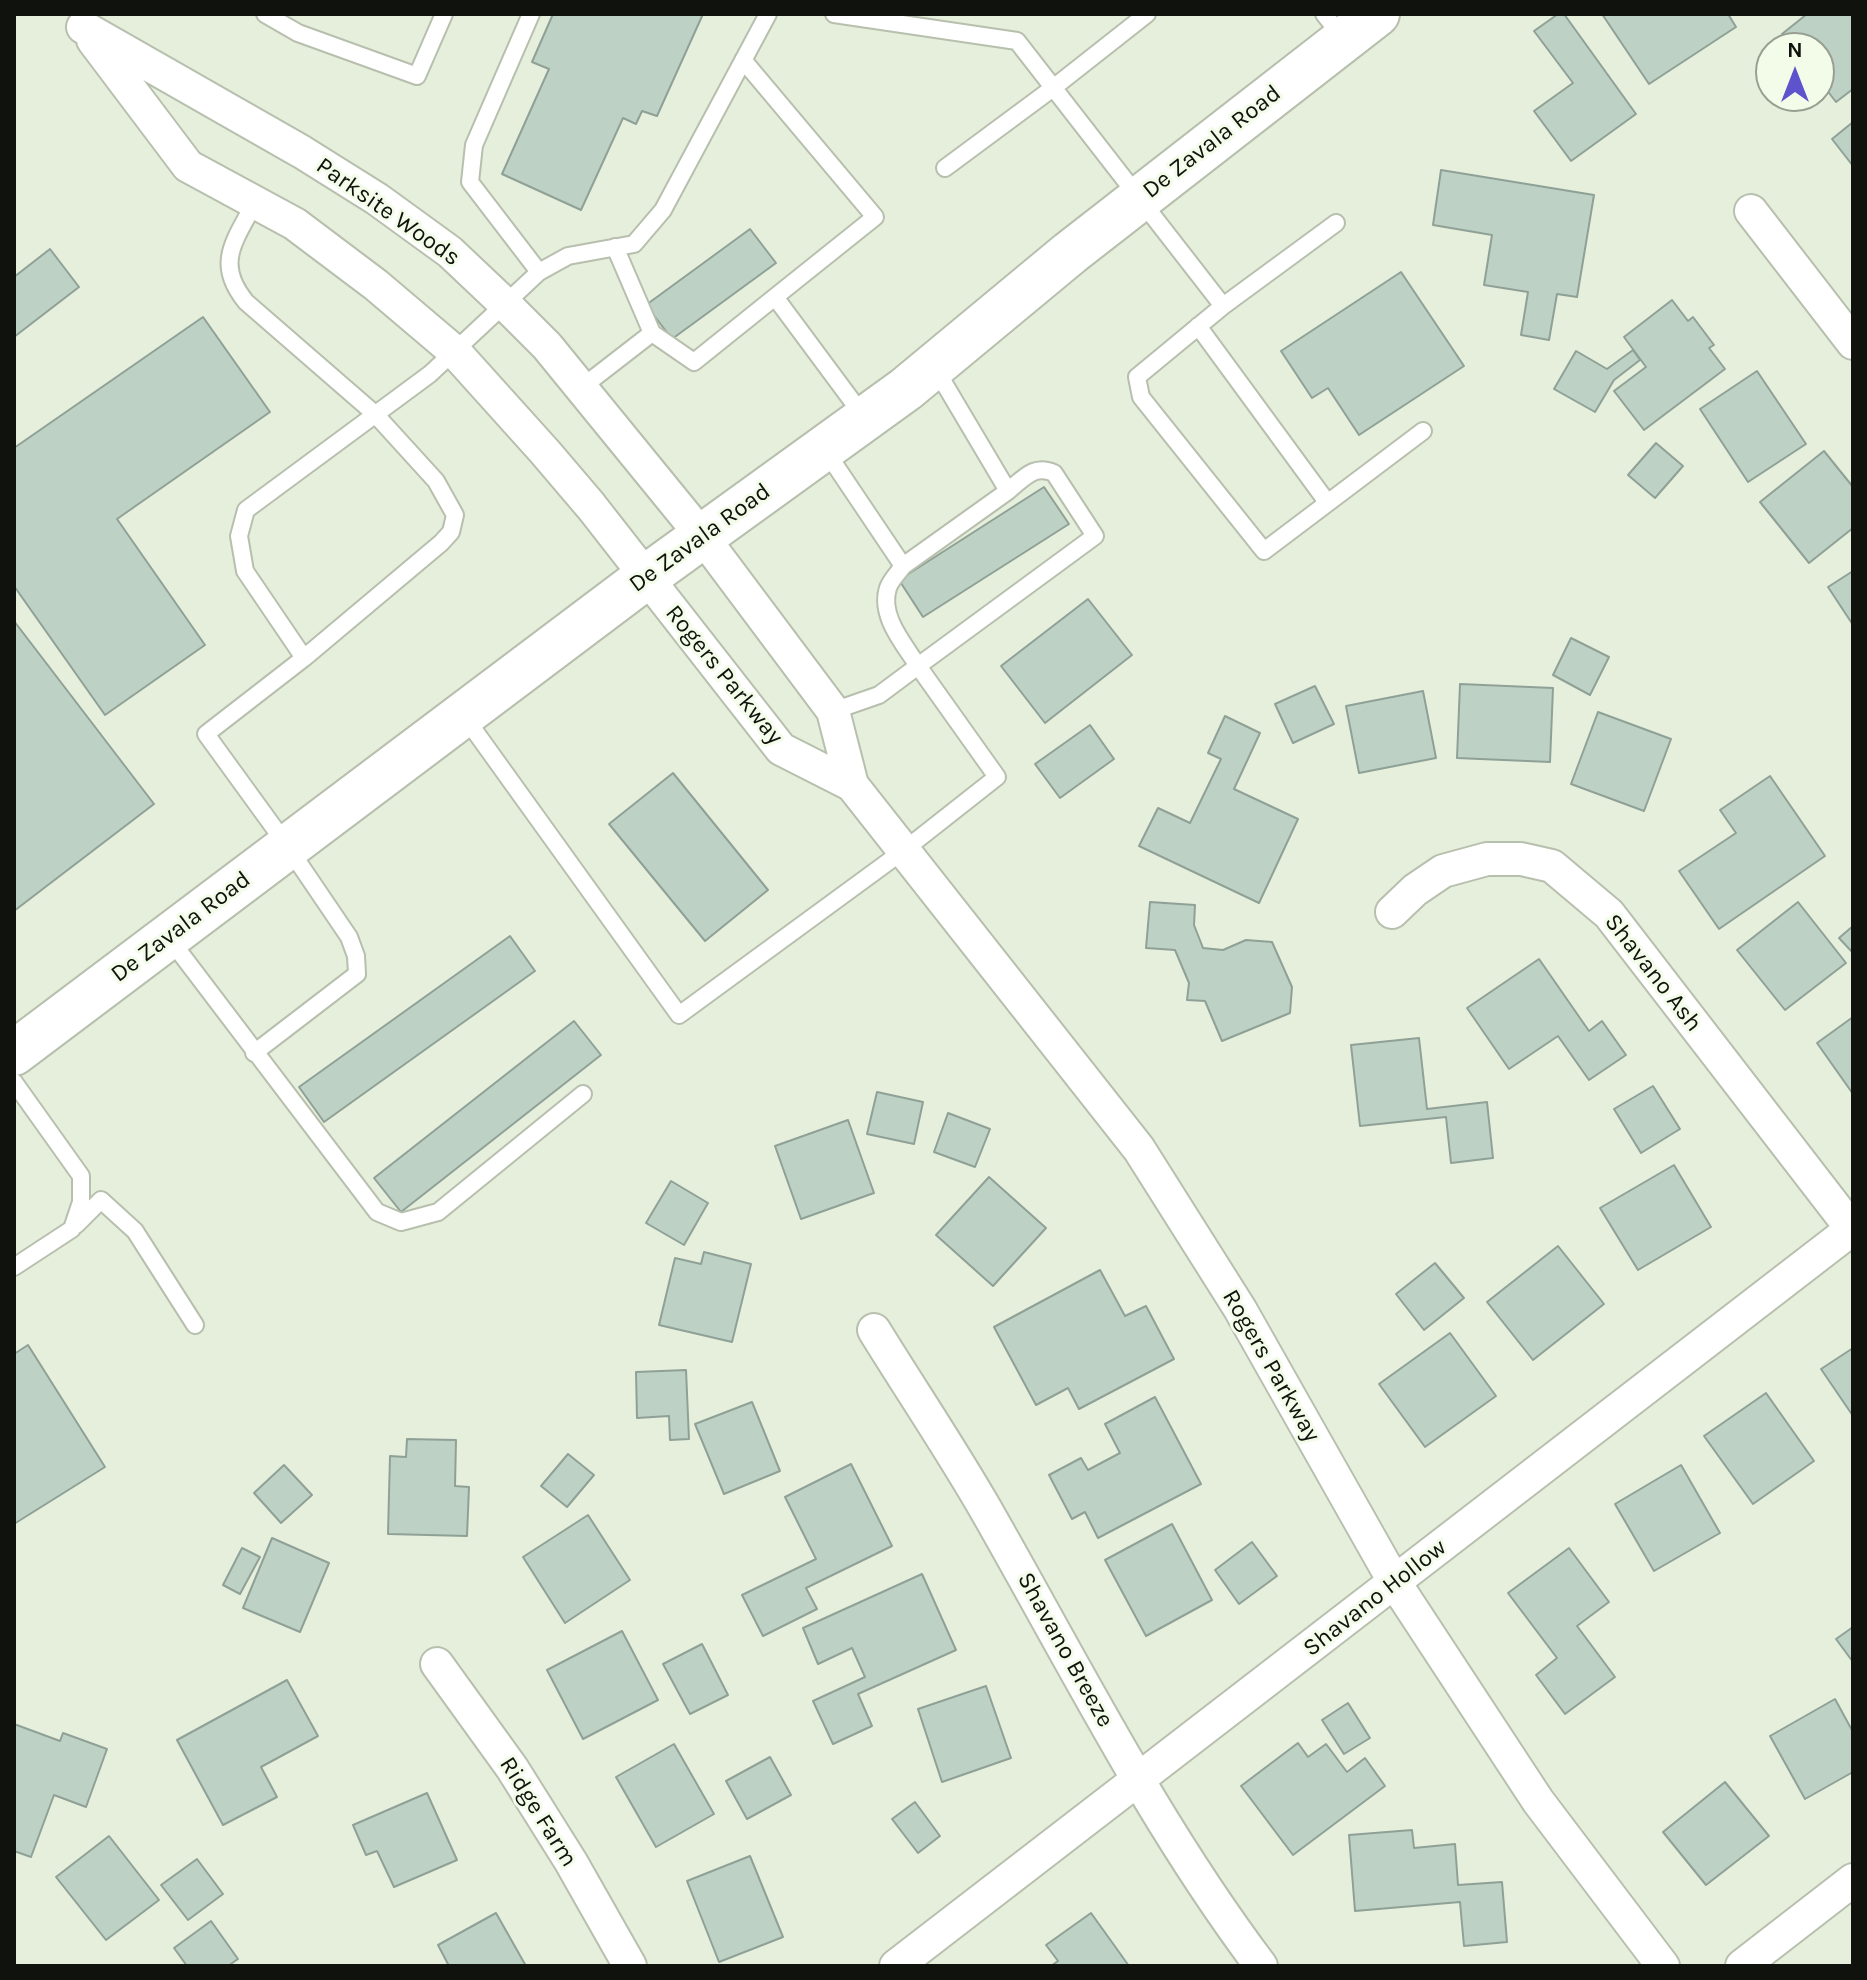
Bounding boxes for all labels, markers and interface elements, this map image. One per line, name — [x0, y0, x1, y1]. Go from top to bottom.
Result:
north arrow — [1755, 32, 1835, 112]
text: N — [1787, 37, 1803, 63]
street label: De Zavala Road — [1137, 79, 1287, 205]
street label: Parksite Woods — [310, 152, 466, 272]
street label: De Zavala Road — [624, 477, 776, 599]
street label: Rogers Parkway — [659, 599, 789, 751]
street label: De Zavala Road — [105, 865, 257, 989]
street label: Shavano Ash — [1598, 908, 1708, 1038]
street label: Rogers Parkway — [1216, 1285, 1326, 1447]
street label: Shavano Hollow — [1298, 1533, 1452, 1663]
street label: Shavano Breeze — [1011, 1567, 1119, 1733]
street label: Ridge Farm — [493, 1752, 583, 1872]

